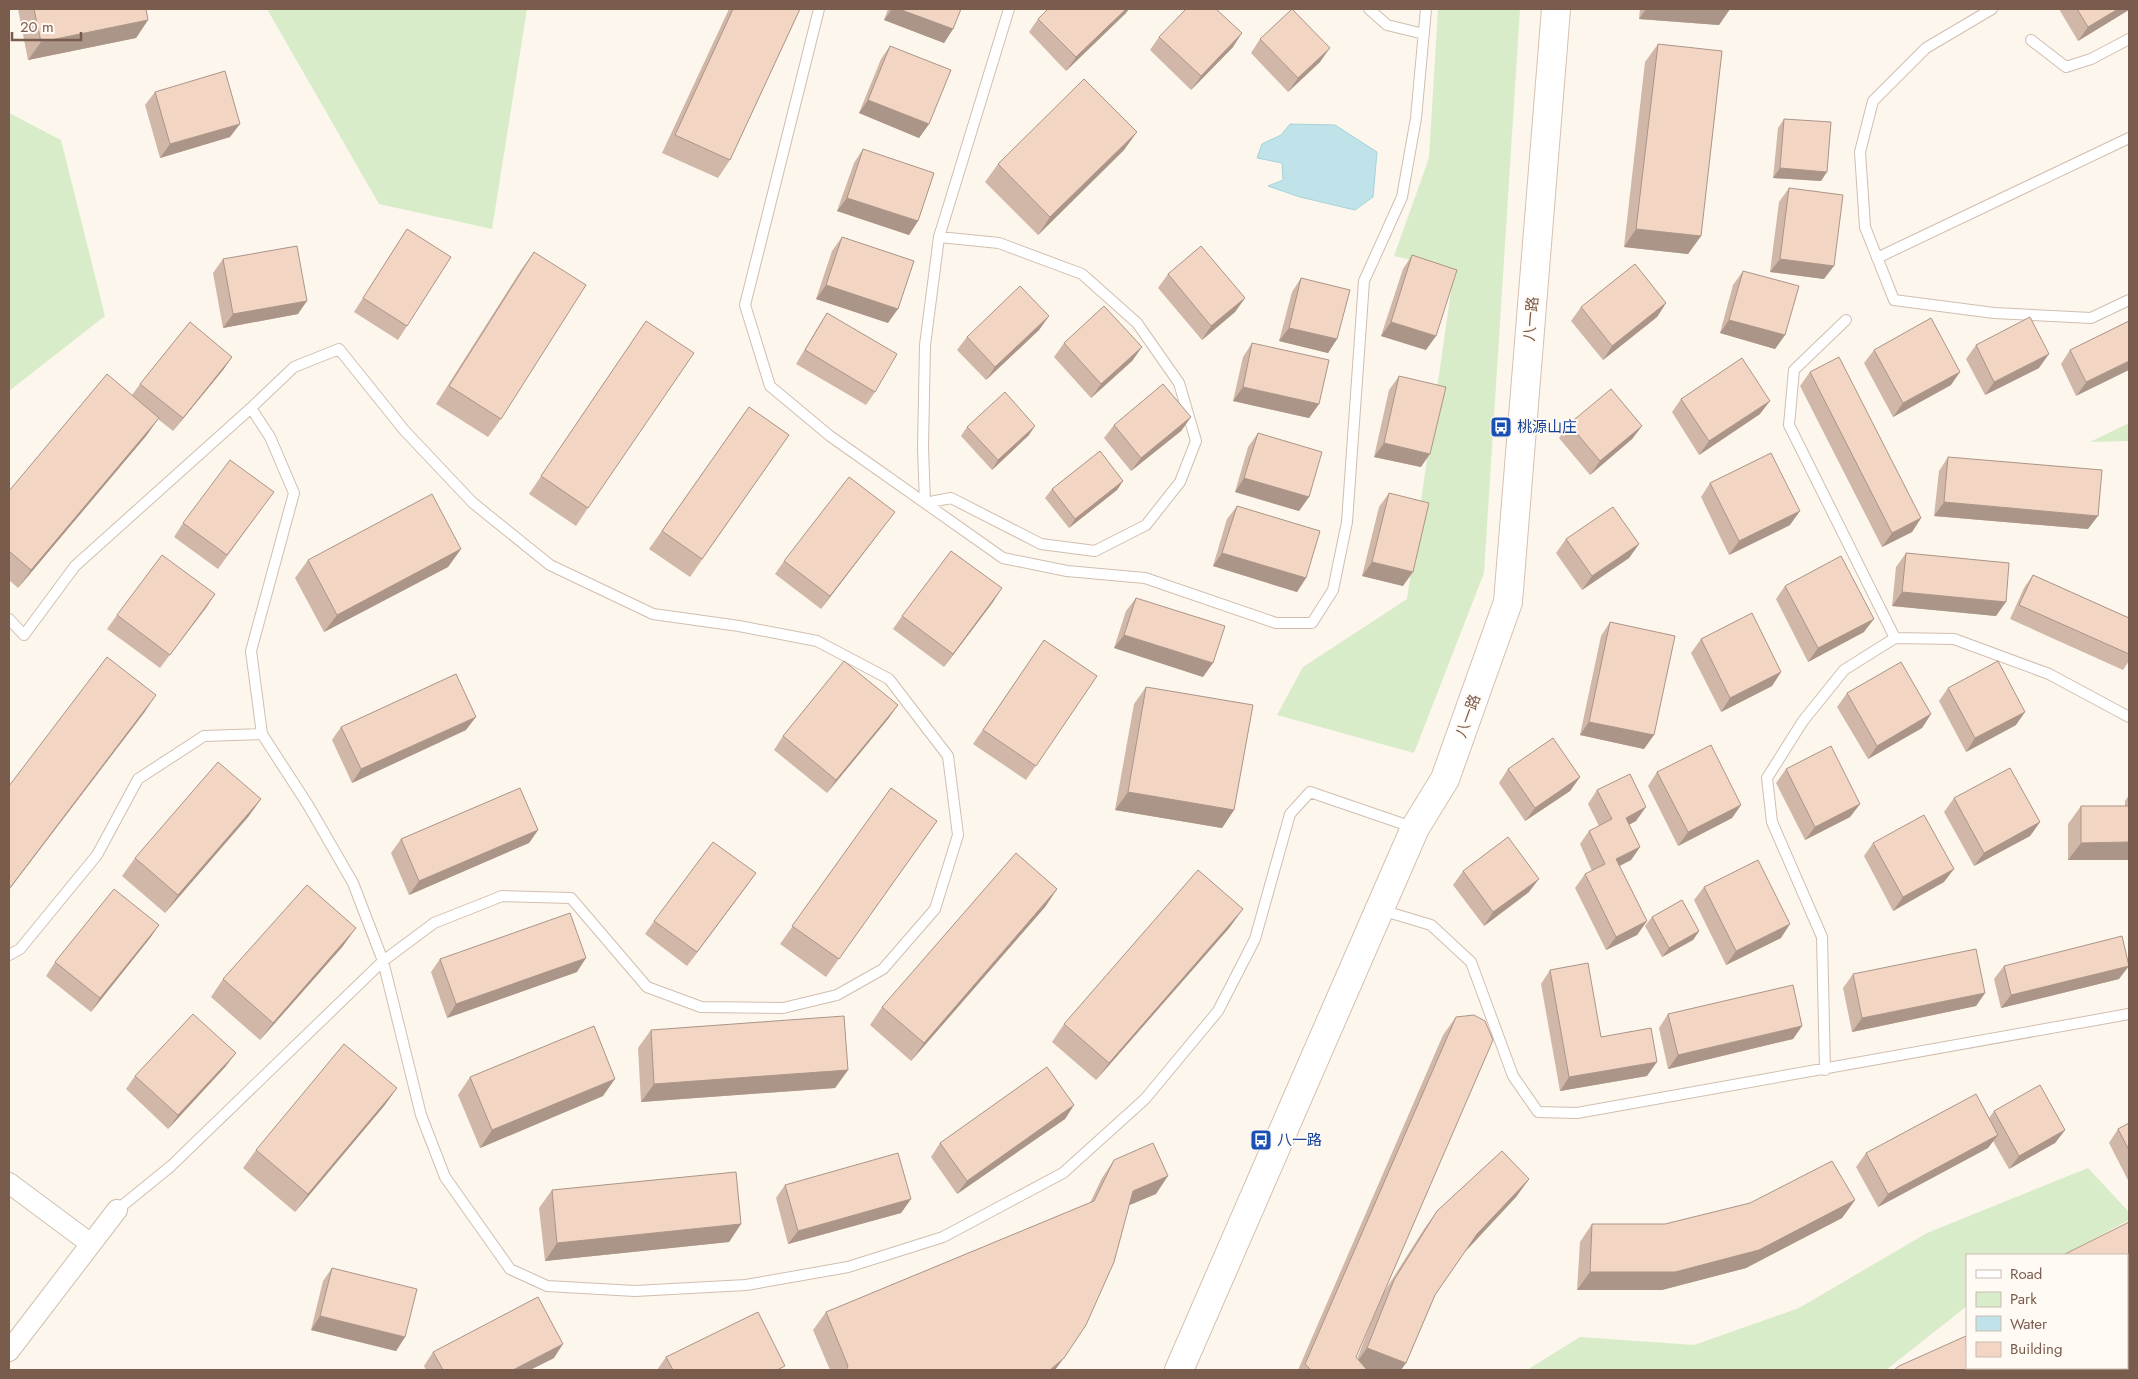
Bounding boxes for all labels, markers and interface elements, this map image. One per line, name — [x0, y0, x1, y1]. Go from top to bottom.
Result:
scale bar — [12, 10, 81, 42]
text: 20 m — [20, 16, 54, 38]
street label: 八一路 — [1518, 296, 1544, 342]
bus stop icon: 桃源山庄 — [1489, 415, 1513, 439]
place label: 桃源山庄 — [1517, 416, 1577, 438]
street label: 八一路 — [1450, 691, 1486, 741]
bus stop icon: 八一路 — [1249, 1128, 1273, 1152]
place label: 八一路 — [1277, 1129, 1322, 1151]
legend — [1966, 1254, 2128, 1369]
text: Road — [2010, 1263, 2042, 1285]
text: Park — [2010, 1288, 2037, 1310]
text: Water — [2010, 1313, 2048, 1335]
text: Building — [2010, 1338, 2062, 1360]

